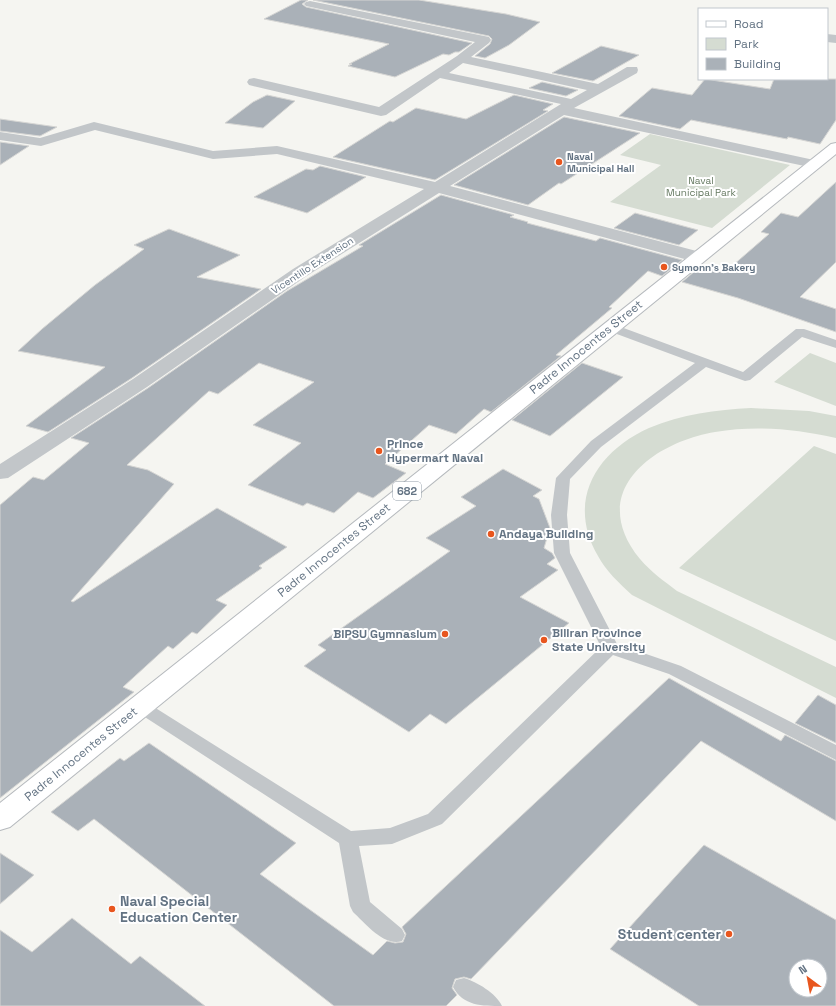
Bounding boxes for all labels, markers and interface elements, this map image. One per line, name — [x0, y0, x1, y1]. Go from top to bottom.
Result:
legend — [698, 8, 828, 80]
text: Road — [734, 16, 763, 32]
text: Park — [734, 36, 759, 52]
text: Building — [734, 56, 781, 72]
place label: Naval Municipal Hall — [567, 150, 634, 175]
marker: Naval Municipal Hall — [554, 157, 564, 167]
park label: Naval Municipal Park — [666, 174, 737, 199]
street label: Vicentillo Extension — [269, 234, 356, 297]
place label: Symonn's Bakery — [672, 261, 755, 274]
marker: Symonn's Bakery — [659, 262, 669, 272]
street label: Padre Innocentes Street — [526, 296, 646, 398]
place label: Prince Hypermart Naval — [387, 436, 483, 466]
marker: Prince Hypermart Naval — [374, 446, 384, 456]
road number: 682 — [393, 482, 421, 500]
street label: Padre Innocentes Street — [274, 499, 394, 601]
place label: Andaya Building — [499, 526, 593, 542]
marker: Andaya Building — [486, 529, 496, 539]
place label: Biliran Province State University — [552, 625, 645, 655]
place label: BiPSU Gymnasium — [333, 626, 437, 642]
marker: BiPSU Gymnasium — [440, 629, 450, 639]
marker: Biliran Province State University — [539, 635, 549, 645]
street label: Padre Innocentes Street — [21, 703, 141, 805]
place label: Naval Special Education Center — [120, 892, 238, 926]
marker: Naval Special Education Center — [107, 904, 117, 914]
place label: Student center — [618, 925, 721, 943]
marker: Student center — [724, 929, 734, 939]
north arrow — [788, 958, 828, 998]
text: N — [796, 962, 810, 977]

